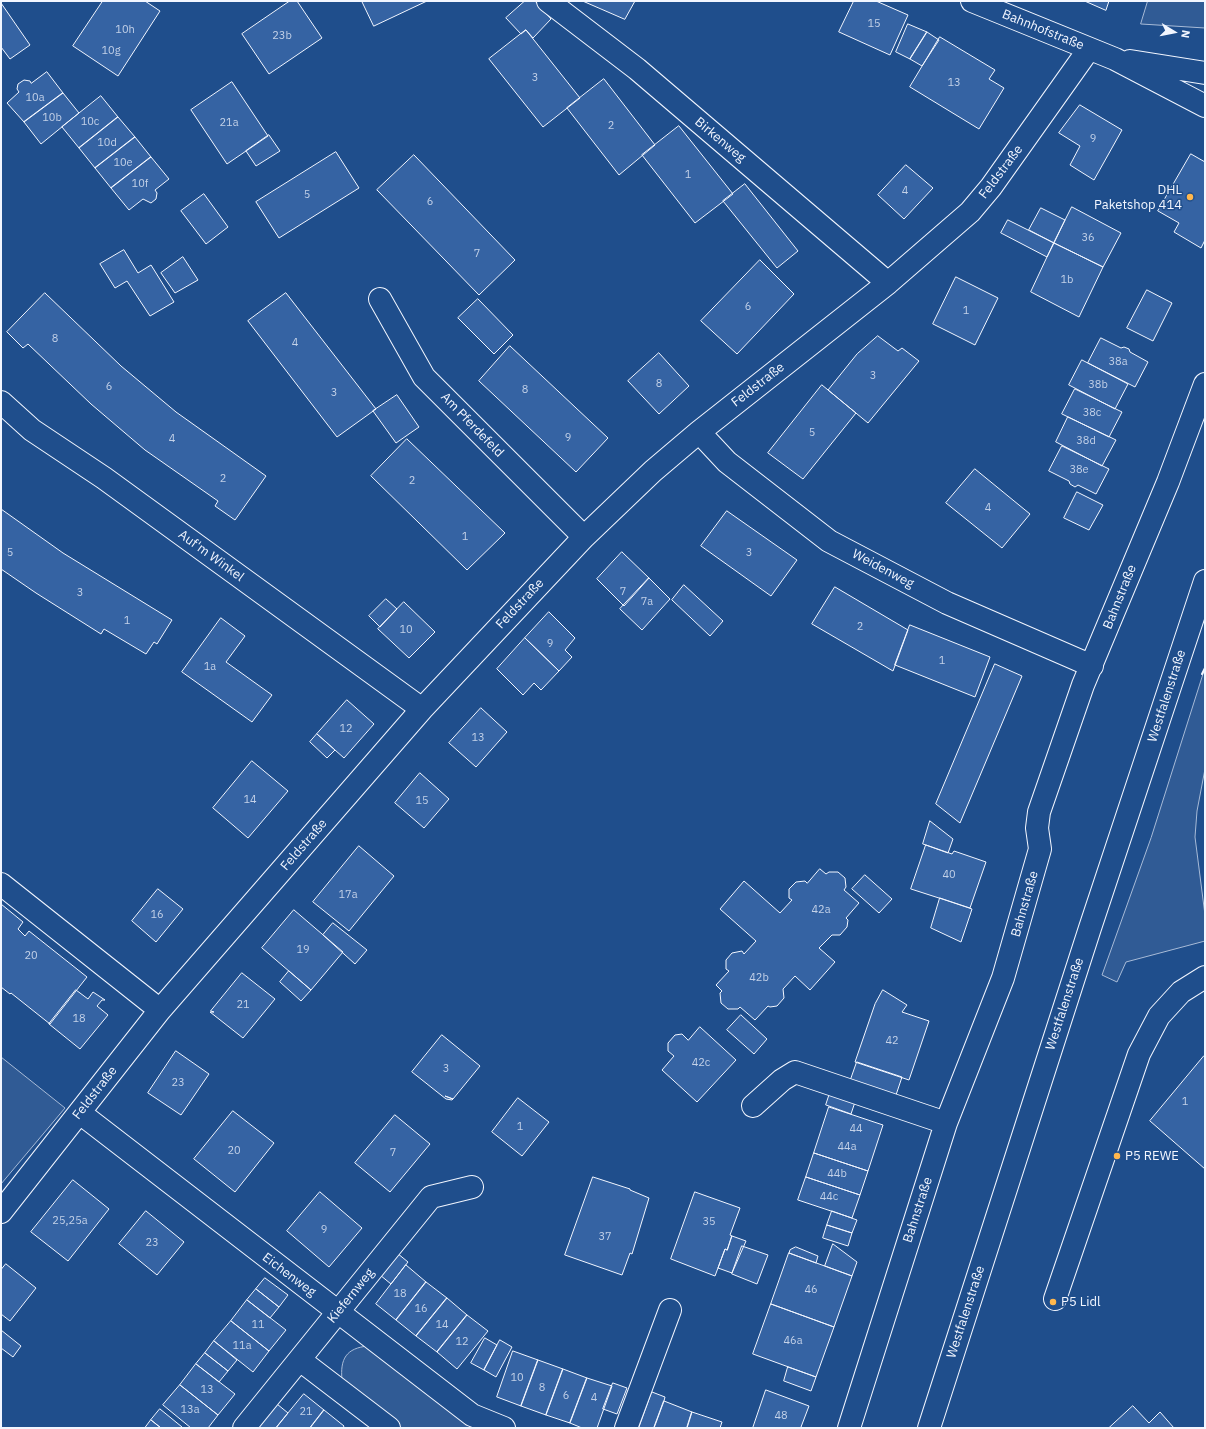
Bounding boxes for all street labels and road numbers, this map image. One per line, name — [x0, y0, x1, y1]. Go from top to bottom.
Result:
street label: Bahnhofstraße — [1000, 6, 1086, 54]
street label: Birkenweg — [691, 114, 749, 166]
street label: Feldstraße — [976, 142, 1026, 202]
street label: Feldstraße — [728, 359, 788, 411]
street label: Am Pferdefeld — [437, 389, 507, 461]
street label: Auf'm Winkel — [175, 527, 247, 585]
street label: Weidenweg — [849, 546, 917, 592]
street label: Bahnstraße — [1100, 562, 1140, 632]
street label: Feldstraße — [493, 576, 547, 632]
street label: Westfalenstraße — [1145, 648, 1189, 744]
street label: Feldstraße — [277, 816, 331, 874]
street label: Bahnstraße — [1008, 869, 1042, 939]
street label: Westfalenstraße — [1043, 956, 1087, 1052]
street label: Feldstraße — [69, 1063, 121, 1123]
street label: Bahnstraße — [900, 1175, 936, 1245]
street label: Eichenweg — [259, 1250, 319, 1300]
street label: Westfalenstraße — [944, 1264, 988, 1360]
street label: Kiefernweg — [324, 1265, 378, 1327]

